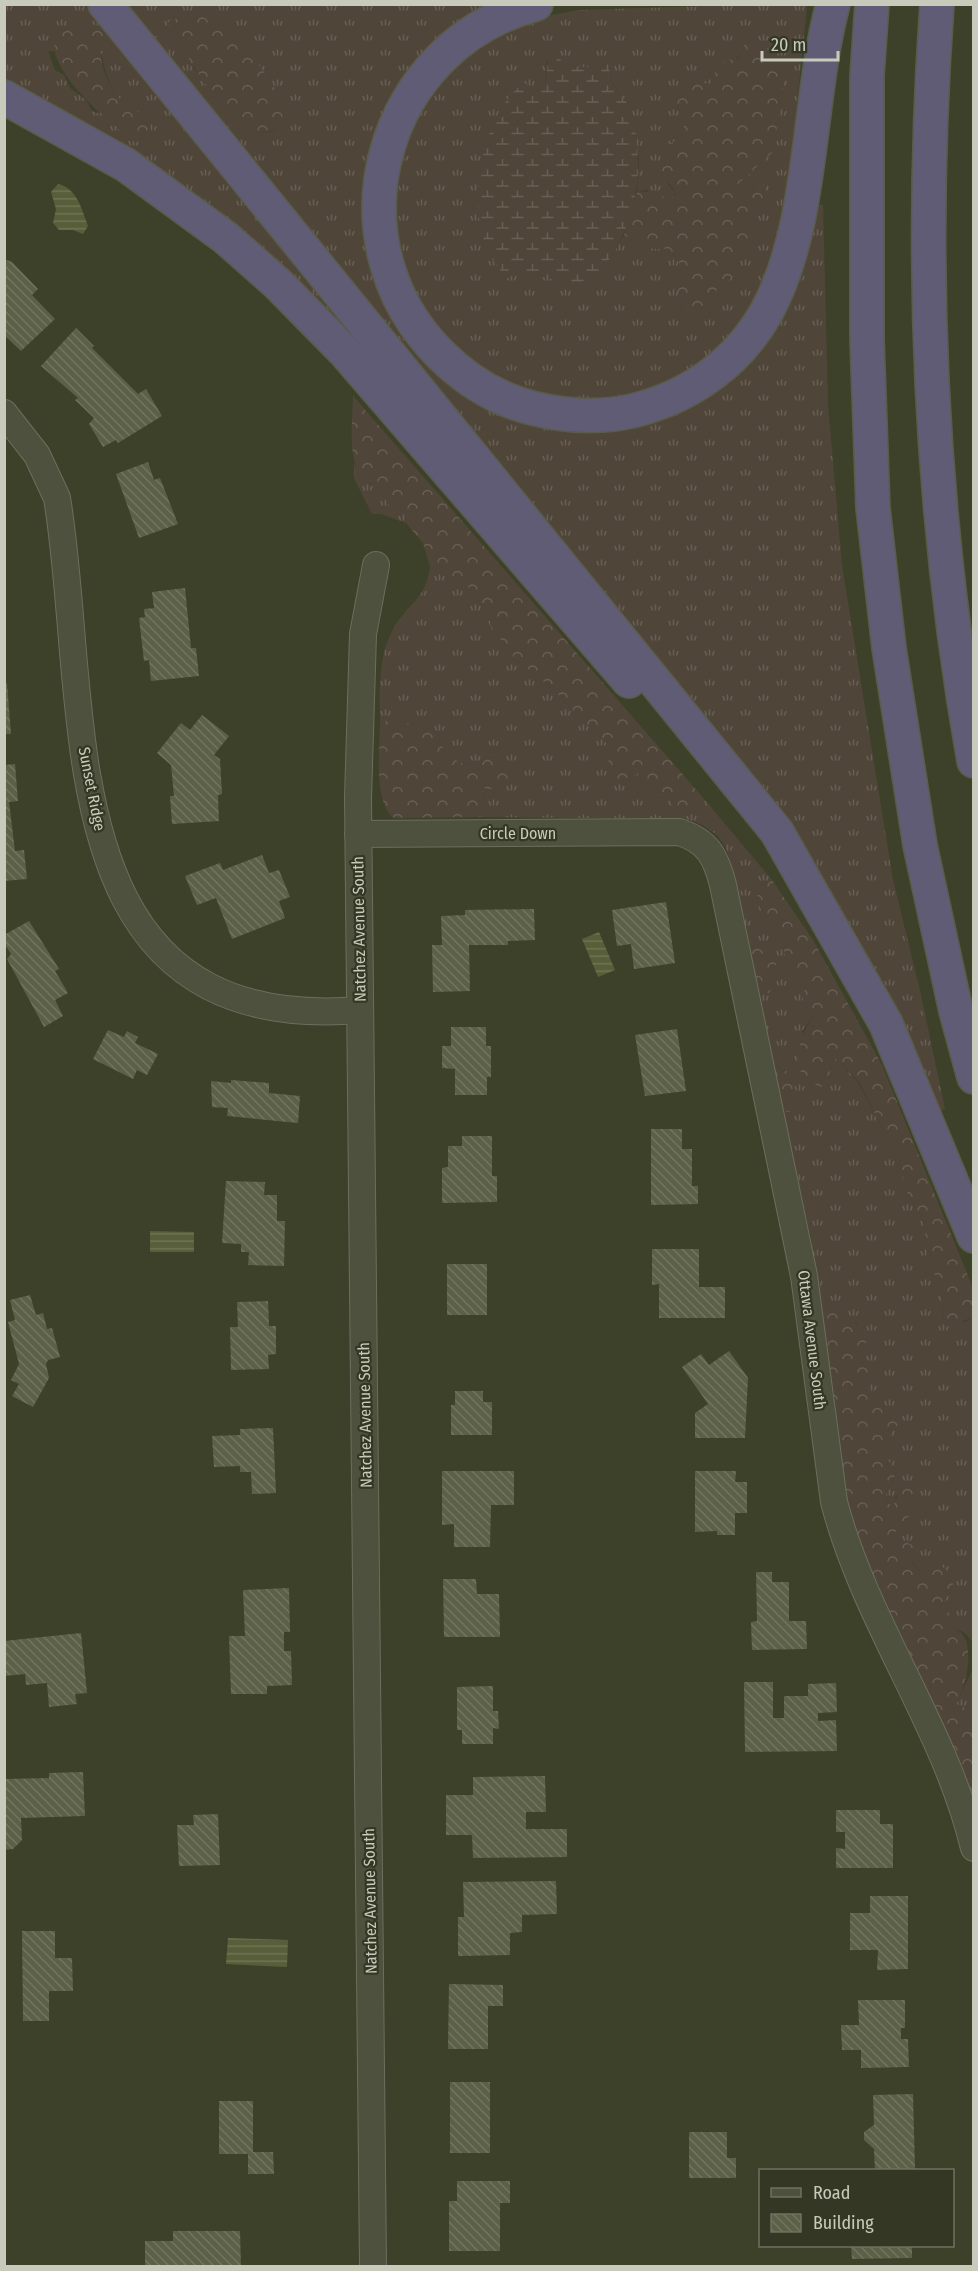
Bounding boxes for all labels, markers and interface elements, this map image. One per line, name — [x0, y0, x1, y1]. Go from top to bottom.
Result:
scale bar — [762, 24, 838, 62]
text: 20 m — [771, 34, 806, 56]
street label: Sunset Ridge — [75, 745, 109, 833]
street label: Circle Down — [480, 824, 556, 843]
street label: Natchez Avenue South — [348, 856, 370, 1002]
street label: Ottawa Avenue South — [794, 1269, 830, 1411]
street label: Natchez Avenue South — [354, 1342, 376, 1488]
street label: Natchez Avenue South — [359, 1828, 381, 1974]
legend — [759, 2169, 954, 2247]
text: Road — [813, 2182, 850, 2204]
text: Building — [813, 2212, 874, 2234]

